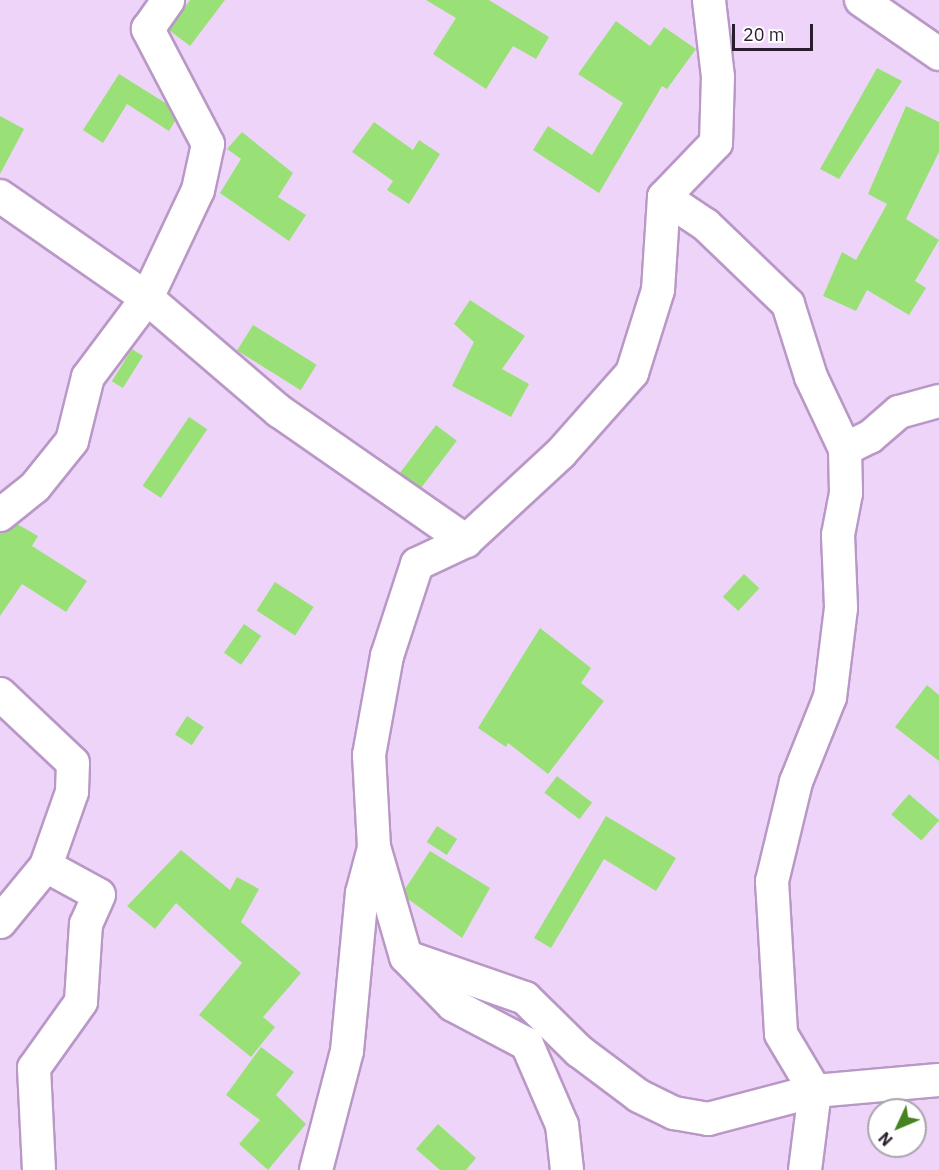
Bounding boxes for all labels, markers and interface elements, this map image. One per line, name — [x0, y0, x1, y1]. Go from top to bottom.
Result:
scale bar — [735, 12, 816, 50]
text: 20 m — [743, 23, 785, 46]
north arrow — [867, 1098, 927, 1158]
text: N — [874, 1128, 897, 1150]

